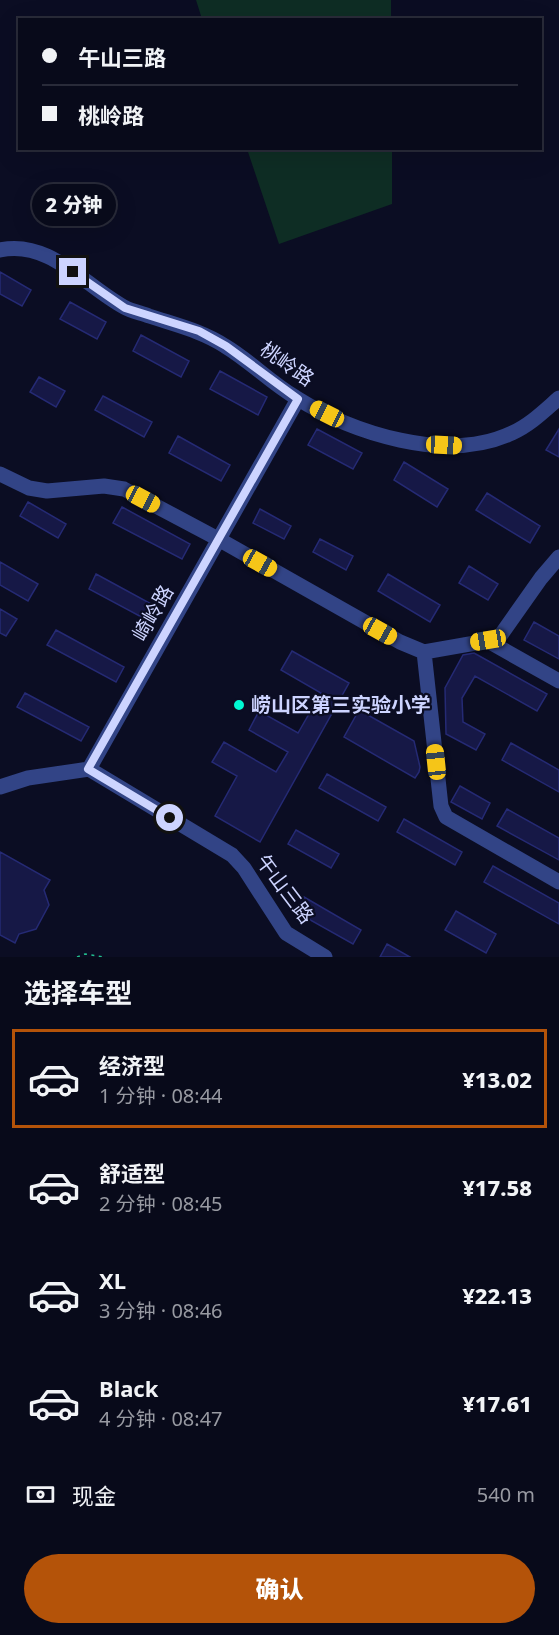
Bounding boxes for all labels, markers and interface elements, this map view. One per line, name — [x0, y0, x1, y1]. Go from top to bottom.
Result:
text: 午山三路 — [78, 42, 166, 72]
text: 桃岭路 — [78, 100, 144, 130]
callout: 2 分钟 — [31, 185, 115, 227]
text: 2 分钟 — [46, 191, 102, 218]
route end — [59, 258, 86, 285]
street label: 桃岭路 — [255, 335, 320, 392]
car — [307, 398, 347, 430]
car — [426, 435, 462, 455]
car — [123, 483, 163, 515]
car — [240, 546, 280, 580]
street label: 崎岭路 — [126, 580, 179, 645]
car — [360, 614, 400, 648]
car — [469, 628, 507, 652]
place label: 崂山区第三实验小学 — [251, 691, 431, 718]
marker: 崂山区第三实验小学 — [232, 698, 246, 712]
car — [425, 743, 447, 781]
route start — [156, 804, 183, 831]
street label: 午山三路 — [251, 849, 320, 929]
text: 选择车型 — [24, 974, 132, 1011]
text: 经济型 — [99, 1050, 165, 1080]
icon: car — [27, 1052, 81, 1106]
text: ¥13.02 — [462, 1064, 532, 1094]
text: 1 分钟 · 08:44 — [99, 1082, 223, 1109]
text: 舒适型 — [99, 1158, 165, 1188]
icon: car — [27, 1160, 81, 1214]
text: ¥17.58 — [462, 1172, 532, 1202]
text: 2 分钟 · 08:45 — [99, 1190, 223, 1217]
text: XL — [99, 1265, 126, 1295]
icon: car — [27, 1268, 81, 1322]
text: ¥22.13 — [462, 1280, 532, 1310]
text: 3 分钟 · 08:46 — [99, 1297, 223, 1324]
text: Black — [99, 1373, 158, 1403]
icon: car — [27, 1376, 81, 1430]
text: ¥17.61 — [462, 1388, 532, 1418]
text: 4 分钟 · 08:47 — [99, 1405, 223, 1432]
icon: cash — [24, 1478, 57, 1511]
text: 现金 — [72, 1480, 116, 1510]
text: 540 m — [477, 1481, 535, 1508]
button: 确认 — [24, 1554, 535, 1623]

